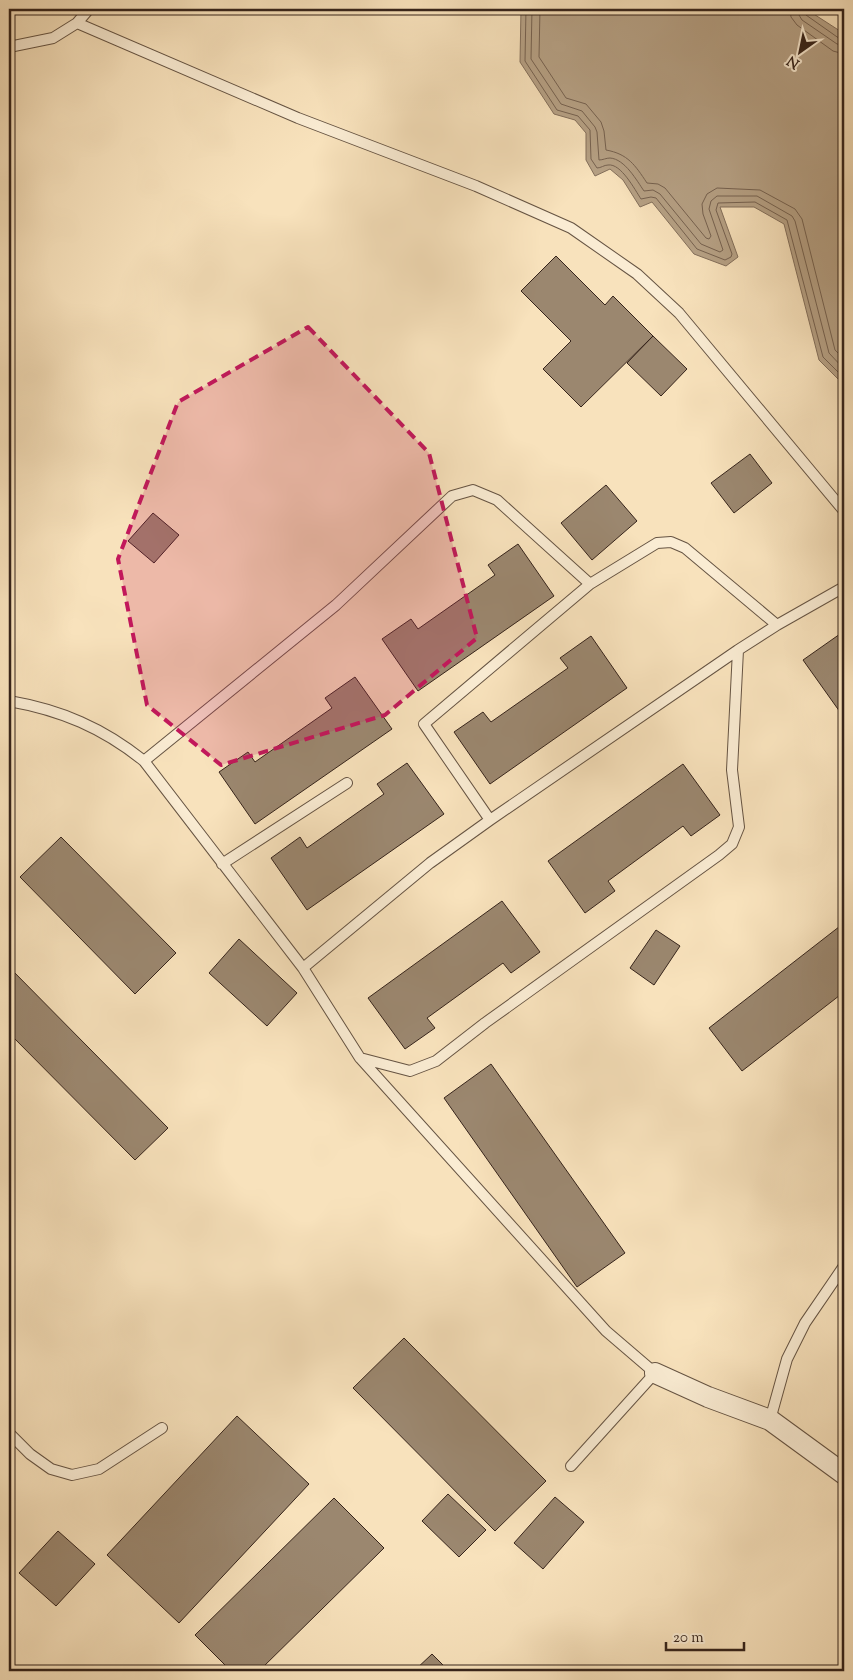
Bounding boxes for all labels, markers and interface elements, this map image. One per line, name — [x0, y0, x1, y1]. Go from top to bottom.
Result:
north arrow — [776, 28, 826, 78]
text: N — [784, 50, 804, 73]
scale bar — [666, 1620, 743, 1652]
text: 20 m — [673, 1628, 704, 1649]

